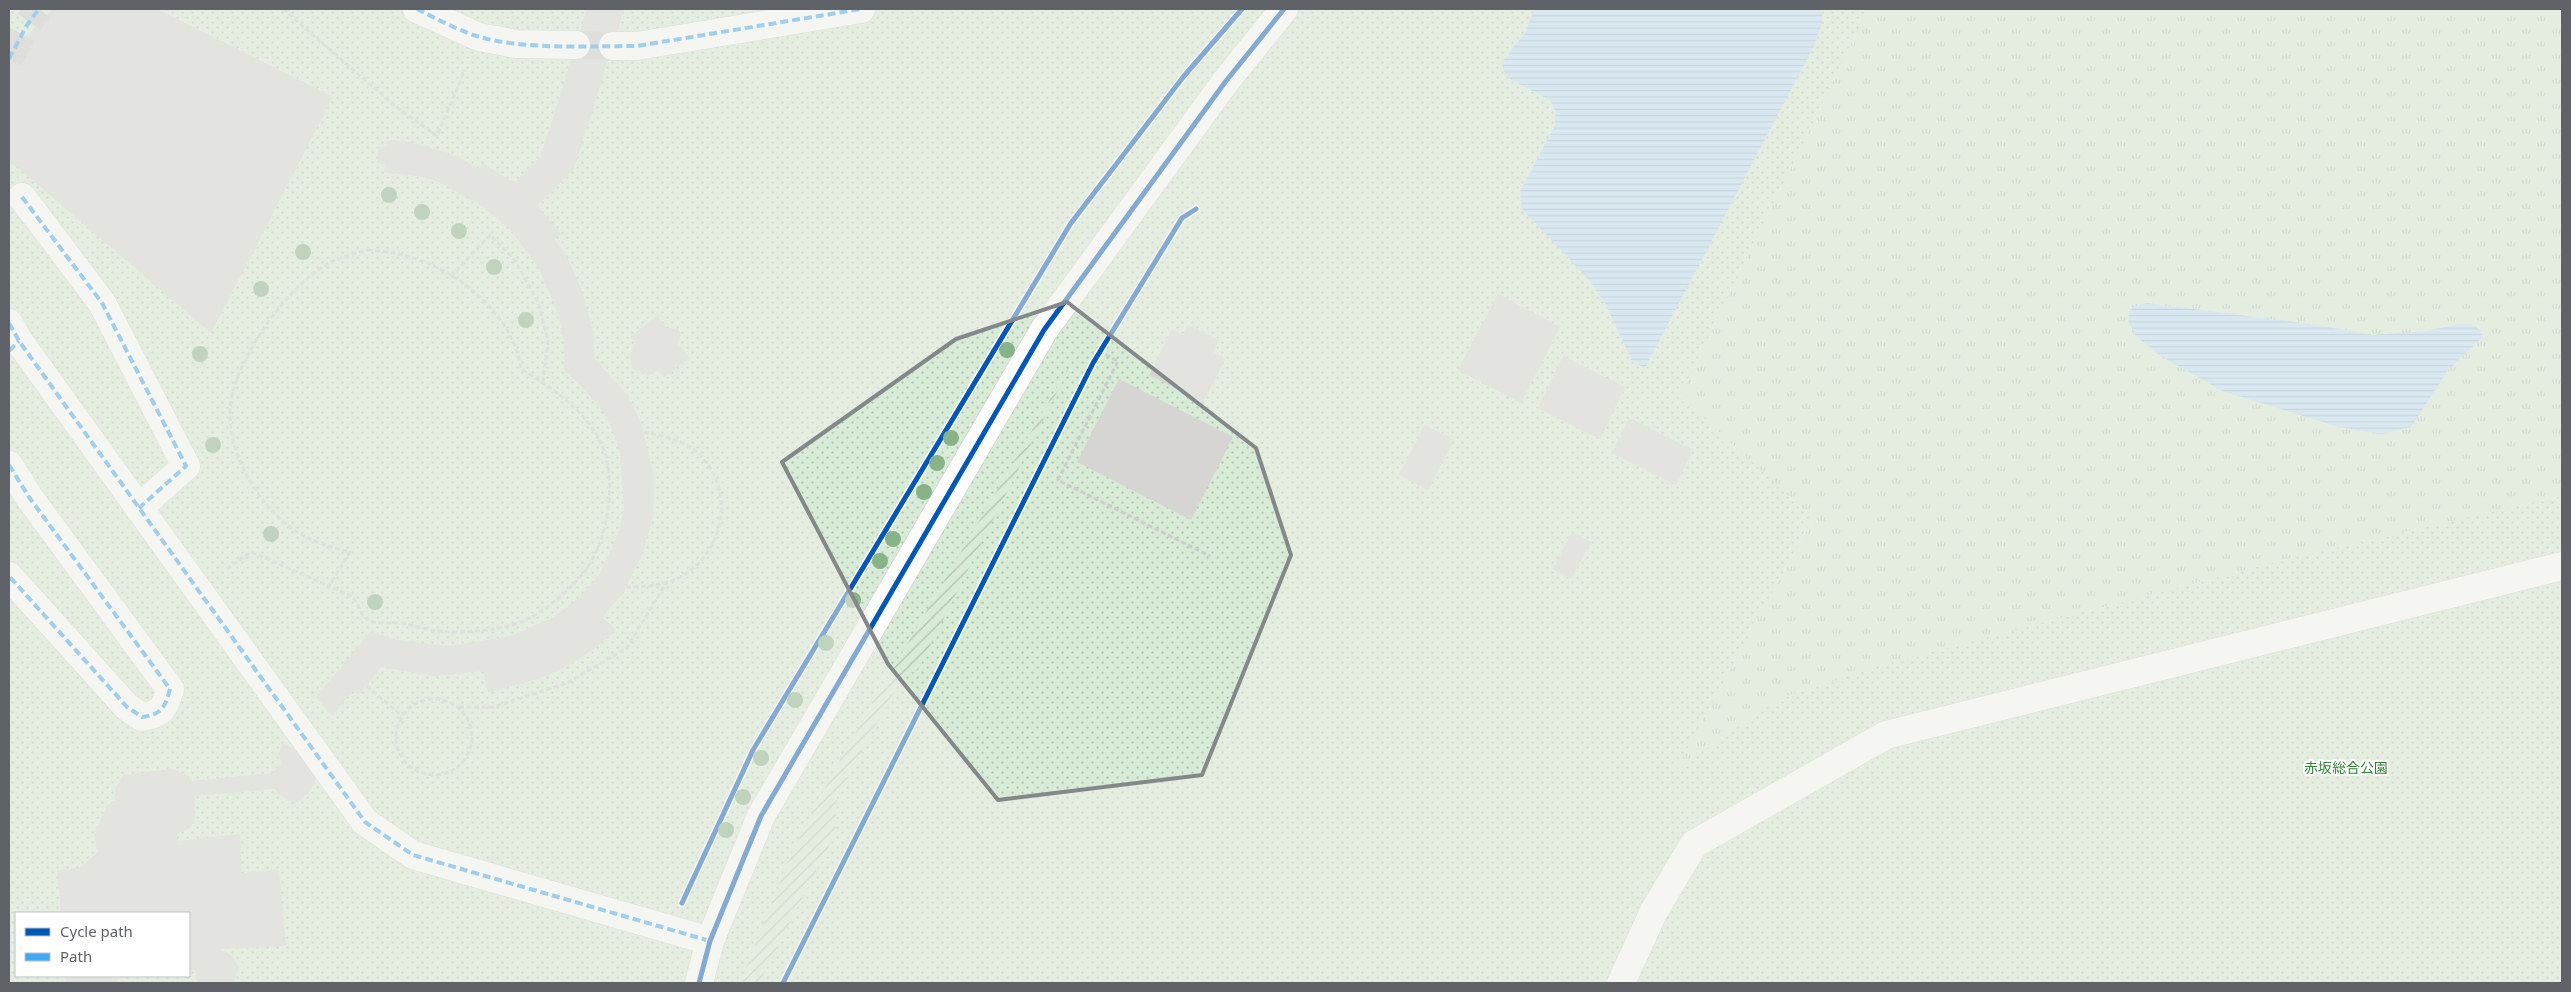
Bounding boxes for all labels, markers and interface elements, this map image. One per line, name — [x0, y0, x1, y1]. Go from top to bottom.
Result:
park label: 赤坂総合公園 — [2304, 758, 2388, 777]
legend — [15, 912, 190, 977]
text: Cycle path — [60, 921, 133, 941]
text: Path — [60, 946, 92, 966]

